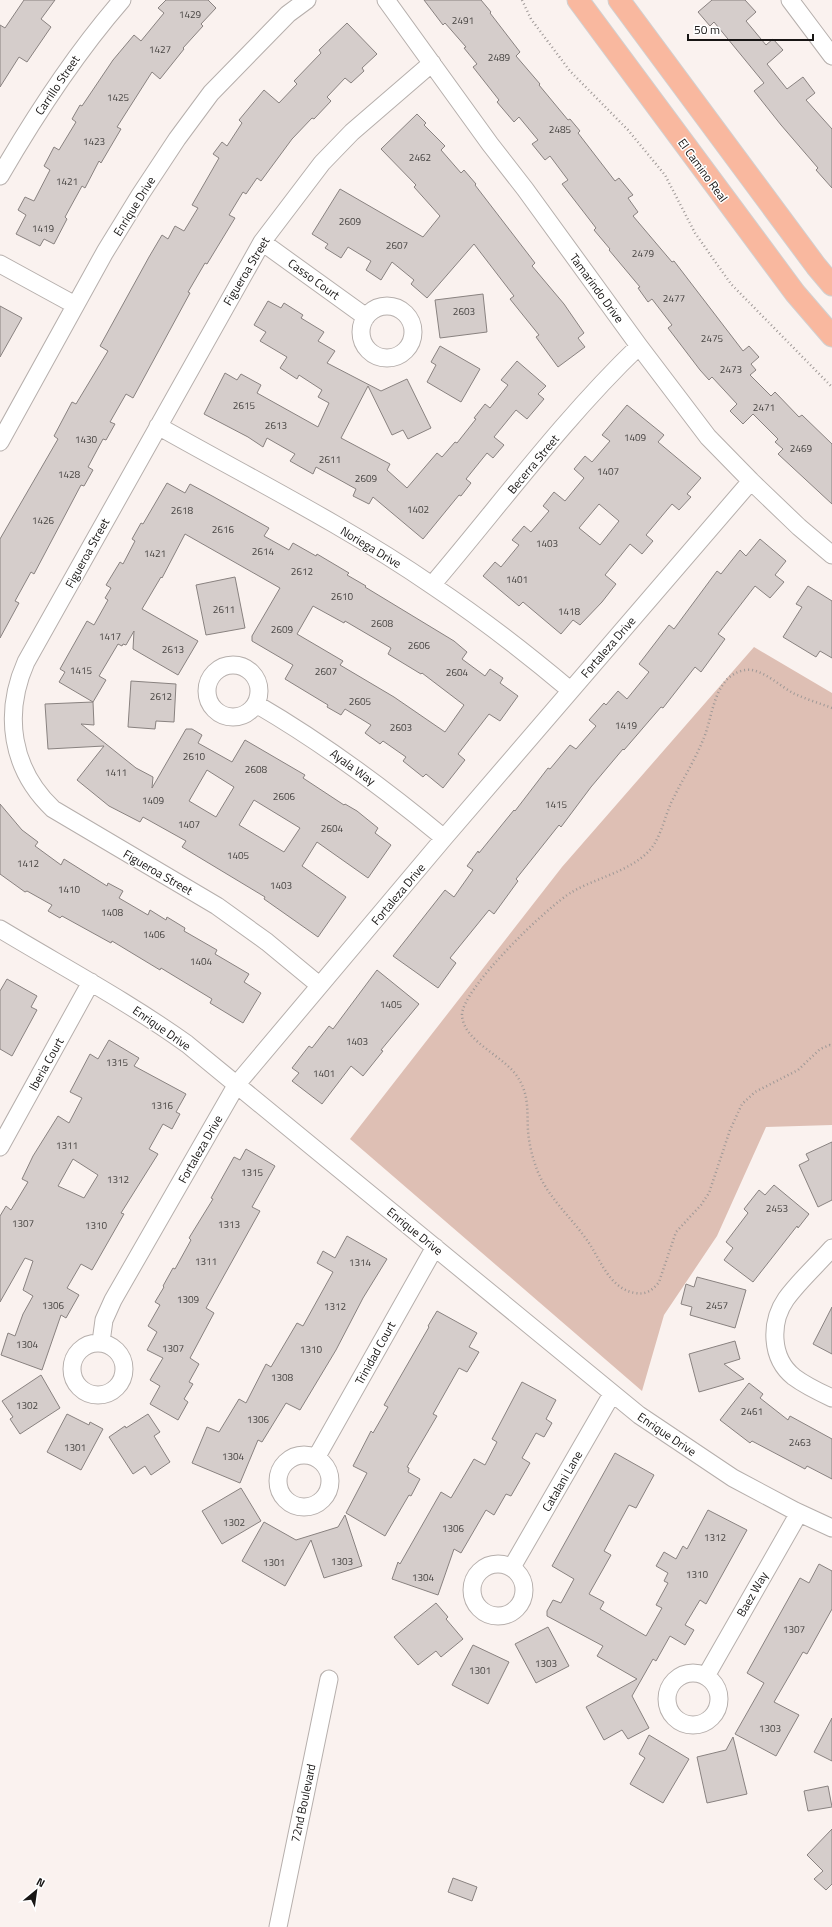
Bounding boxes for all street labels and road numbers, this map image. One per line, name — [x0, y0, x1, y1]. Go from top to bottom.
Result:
street label: Carrillo Street — [30, 50, 85, 119]
street label: El Camino Real — [673, 134, 733, 206]
street label: Enrique Drive — [108, 172, 160, 240]
street label: Figueroa Street — [218, 232, 275, 309]
street label: Tamarindo Drive — [565, 249, 629, 327]
street label: Casso Court — [284, 254, 345, 305]
street label: Becerra Street — [502, 430, 564, 498]
street label: Figueroa Street — [60, 514, 114, 591]
street label: Noriega Drive — [337, 521, 405, 573]
street label: Fortaleza Drive — [576, 612, 640, 682]
street label: Ayala Way — [326, 744, 380, 790]
street label: Figueroa Street — [120, 844, 197, 900]
street label: Fortaleza Drive — [366, 859, 430, 929]
street label: Enrique Drive — [129, 1001, 195, 1055]
street label: Iberia Court — [24, 1033, 69, 1094]
street label: Fortaleza Drive — [173, 1111, 227, 1187]
street label: Enrique Drive — [383, 1202, 447, 1260]
street label: Trinidad Court — [350, 1317, 401, 1388]
street label: Enrique Drive — [634, 1407, 700, 1461]
street label: Catalani Lane — [537, 1447, 587, 1515]
street label: Baez Way — [731, 1568, 773, 1620]
street label: 72nd Boulevard — [285, 1762, 321, 1844]

